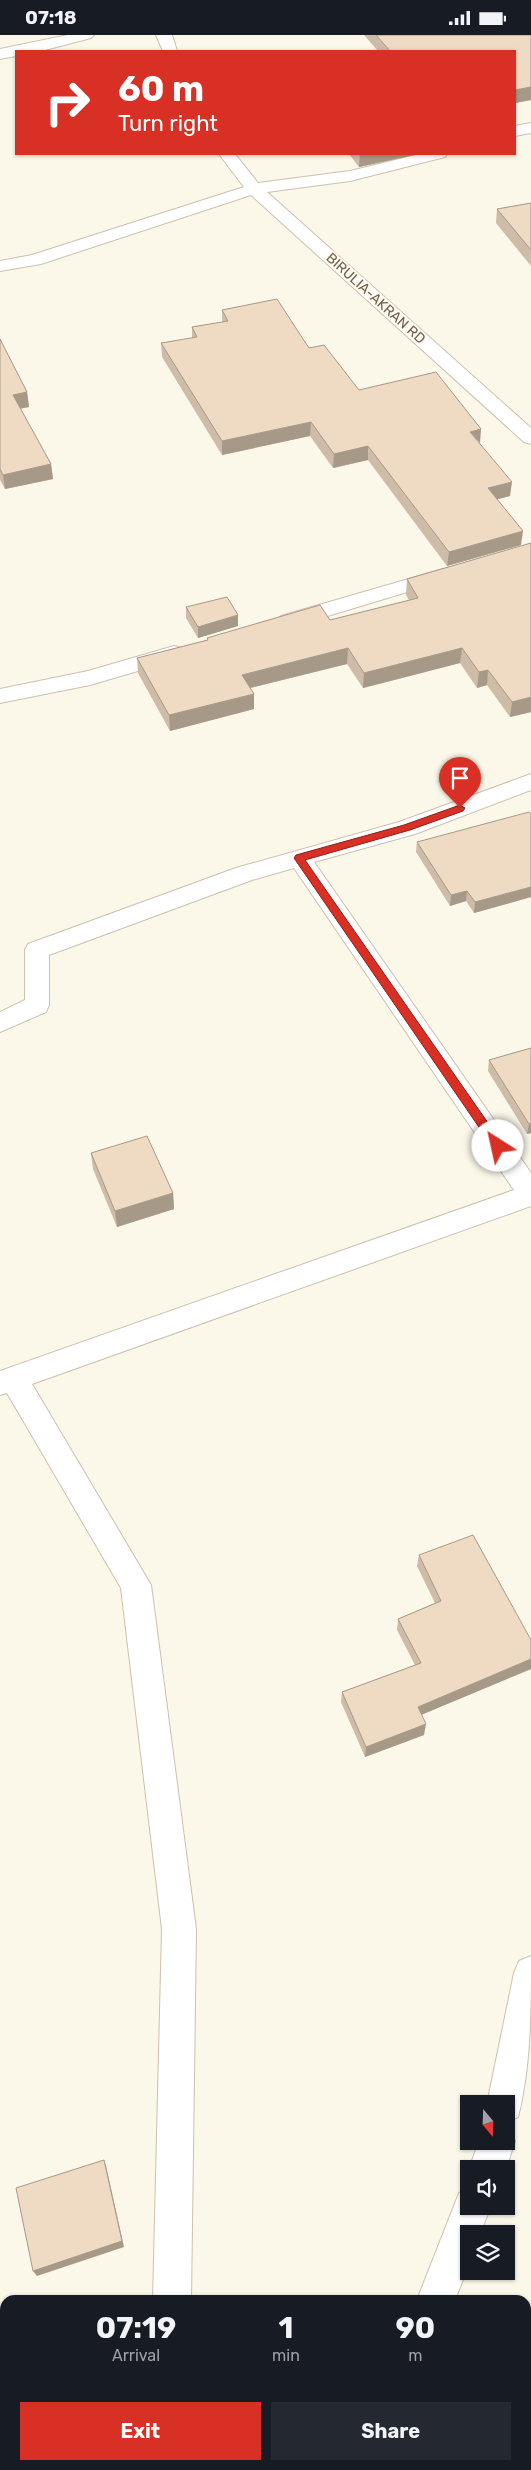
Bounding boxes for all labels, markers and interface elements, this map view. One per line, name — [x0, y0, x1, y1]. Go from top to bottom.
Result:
text: 07:18 — [25, 6, 77, 29]
text: 60 m — [118, 68, 204, 110]
icon: right — [35, 70, 100, 135]
text: Turn right — [118, 110, 218, 137]
street label: BIRULIA-AKRAN RD — [323, 249, 429, 347]
pin — [439, 757, 481, 808]
icon: arrive — [446, 764, 474, 792]
position arrow — [471, 1119, 523, 1171]
north arrow — [460, 2095, 515, 2150]
map controls — [460, 2095, 515, 2280]
button: sound — [460, 2160, 515, 2215]
button: layers — [460, 2225, 515, 2280]
text: 07:19 — [96, 2310, 176, 2346]
text: 1 — [278, 2310, 293, 2346]
text: 90 — [396, 2310, 435, 2346]
text: Arrival — [112, 2346, 160, 2365]
text: min — [272, 2346, 300, 2365]
text: m — [408, 2346, 423, 2365]
button: Exit — [20, 2402, 261, 2460]
button: Share — [271, 2402, 511, 2460]

